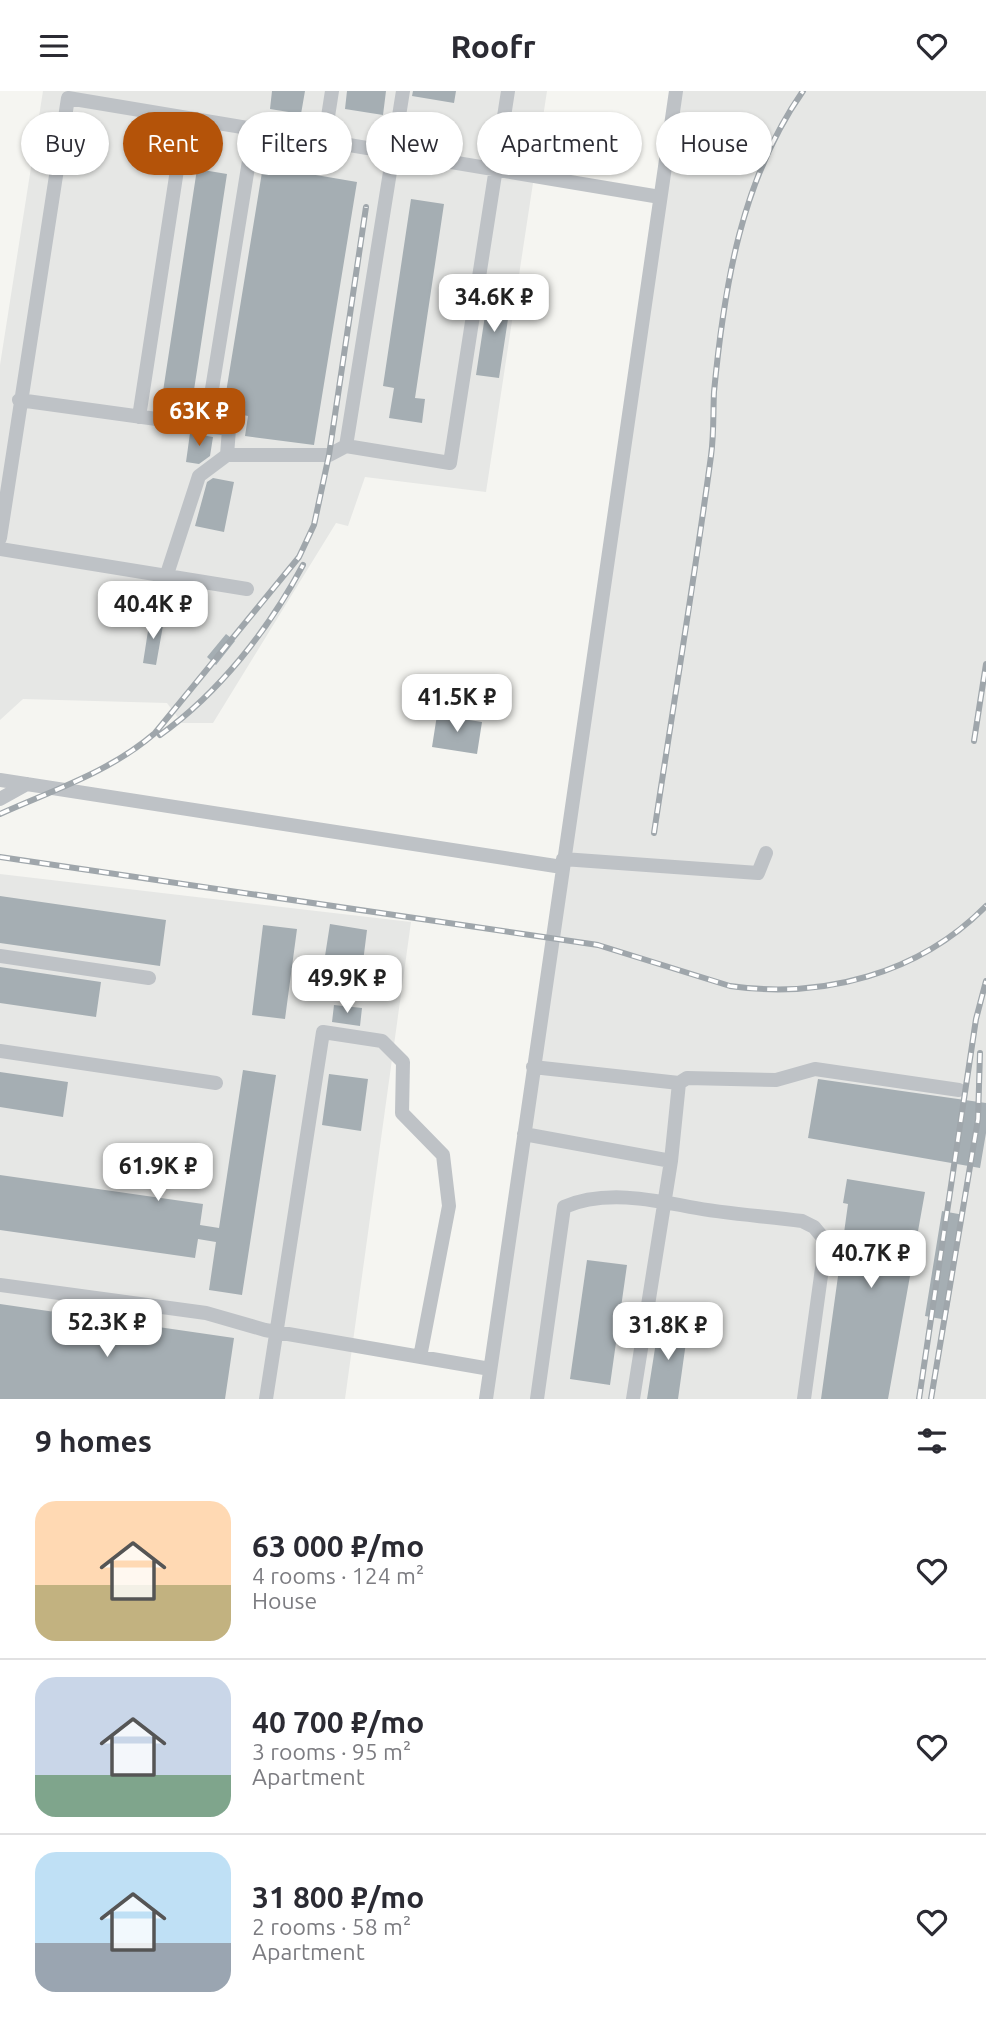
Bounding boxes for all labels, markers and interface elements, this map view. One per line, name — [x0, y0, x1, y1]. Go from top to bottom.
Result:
icon: menu — [35, 27, 73, 65]
icon: heart — [913, 27, 951, 65]
text: Roofr — [450, 28, 536, 64]
chip: Buy — [21, 112, 109, 175]
chip: Rent — [123, 112, 223, 175]
chip: Filters — [237, 112, 352, 175]
chip: New — [366, 112, 463, 175]
chip: Apartment — [477, 112, 642, 175]
chip: House — [656, 112, 772, 175]
pin: 34.6K ₽ — [429, 275, 559, 334]
text: 34.6K ₽ — [455, 284, 533, 309]
pin: 63K ₽ — [150, 389, 248, 448]
text: 63K ₽ — [169, 398, 229, 423]
pin: 40.4K ₽ — [88, 581, 218, 641]
text: 40.4K ₽ — [114, 591, 192, 616]
pin: 41.5K ₽ — [392, 675, 522, 734]
text: 41.5K ₽ — [418, 684, 496, 709]
pin: 49.9K ₽ — [282, 955, 412, 1015]
text: 49.9K ₽ — [308, 965, 386, 990]
pin: 61.9K ₽ — [93, 1143, 223, 1203]
text: 61.9K ₽ — [119, 1153, 197, 1178]
pin: 40.7K ₽ — [806, 1231, 936, 1290]
text: 40.7K ₽ — [832, 1240, 910, 1265]
pin: 52.3K ₽ — [42, 1299, 172, 1359]
pin: 31.8K ₽ — [603, 1303, 733, 1362]
text: 52.3K ₽ — [68, 1309, 146, 1334]
text: 31.8K ₽ — [629, 1312, 707, 1337]
icon: filters — [913, 1422, 951, 1460]
text: 9 homes — [35, 1424, 152, 1458]
icon: home — [91, 1529, 175, 1613]
text: 63 000 ₽/mo — [252, 1529, 424, 1563]
icon: heart — [913, 1552, 951, 1590]
text: 4 rooms · 124 m² — [252, 1563, 424, 1588]
text: House — [252, 1588, 317, 1613]
icon: home — [91, 1705, 175, 1789]
text: 40 700 ₽/mo — [252, 1705, 424, 1739]
icon: heart — [913, 1728, 951, 1766]
text: 3 rooms · 95 m² — [252, 1739, 411, 1764]
text: Apartment — [252, 1764, 365, 1789]
icon: home — [91, 1880, 175, 1964]
text: 31 800 ₽/mo — [252, 1880, 424, 1914]
icon: heart — [913, 1903, 951, 1941]
text: 2 rooms · 58 m² — [252, 1914, 411, 1939]
text: Apartment — [252, 1939, 365, 1964]

